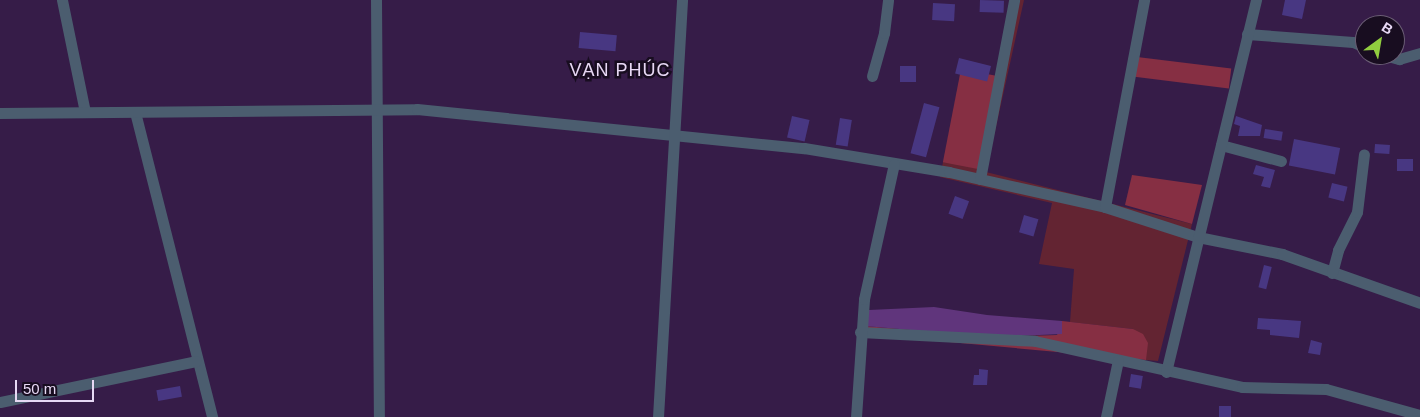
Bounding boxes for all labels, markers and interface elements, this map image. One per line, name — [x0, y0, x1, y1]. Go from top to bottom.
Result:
north arrow — [1355, 15, 1405, 65]
text: B — [1379, 19, 1396, 38]
district label: VẠN PHÚC — [568, 59, 672, 81]
scale bar — [18, 370, 96, 402]
text: 50 m — [23, 380, 56, 397]

